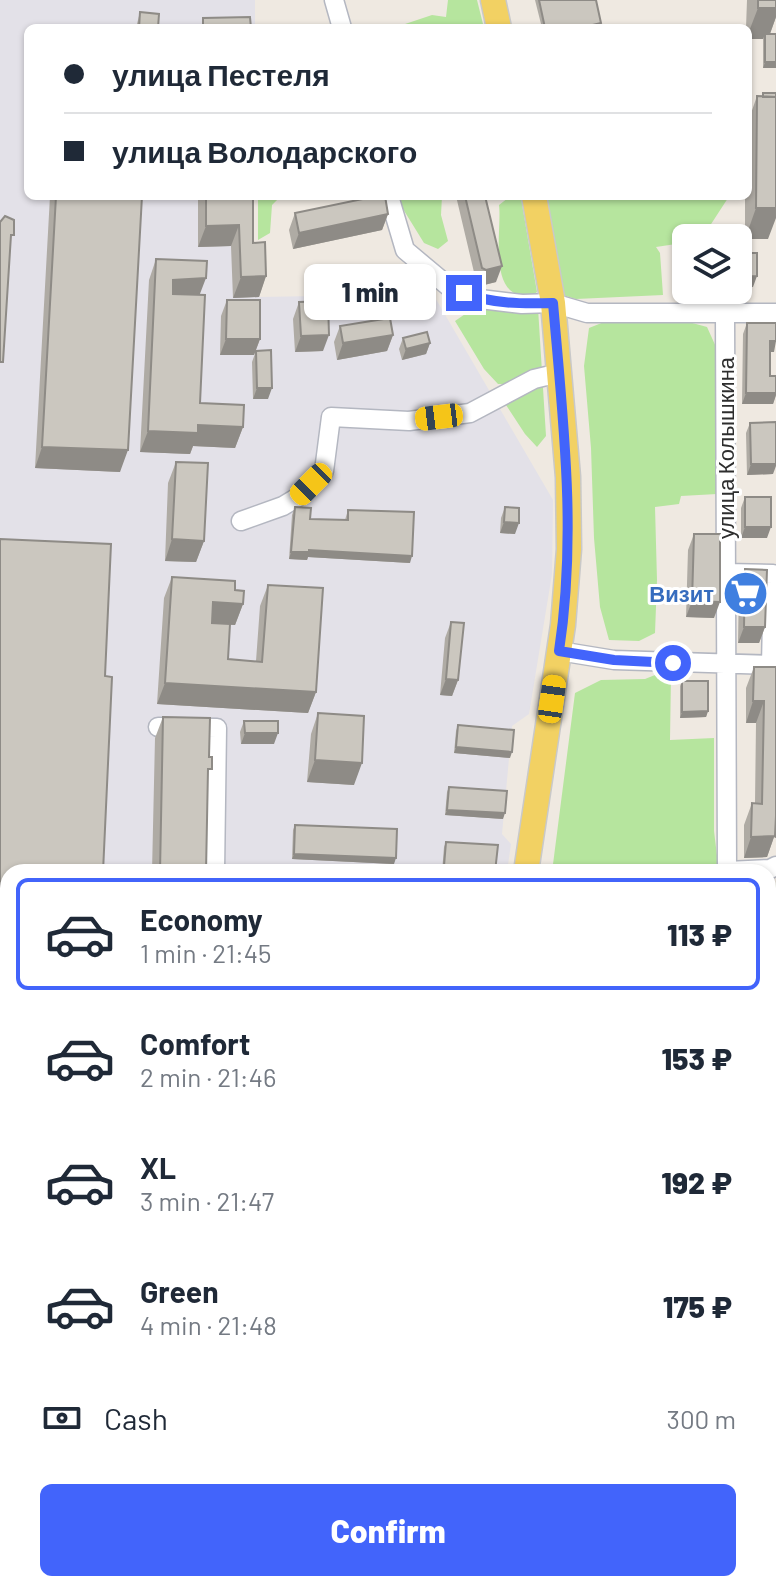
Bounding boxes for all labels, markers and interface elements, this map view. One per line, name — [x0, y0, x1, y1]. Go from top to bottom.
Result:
text: улица Пестеля — [112, 56, 330, 92]
text: улица Володарского — [112, 133, 417, 169]
map controls — [672, 224, 752, 304]
button: layers — [672, 224, 752, 304]
callout: 1 min — [304, 265, 436, 321]
route end — [446, 275, 482, 311]
text: 1 min — [341, 276, 399, 307]
street label: улица Колышкина — [712, 356, 739, 539]
car — [414, 402, 464, 432]
car — [286, 459, 336, 509]
supermarket icon: Визит — [721, 570, 769, 618]
place label: Визит — [649, 580, 714, 606]
route start — [655, 645, 691, 681]
car — [537, 674, 567, 724]
icon: car — [44, 898, 116, 970]
text: Economy — [140, 901, 263, 937]
text: 113 ₽ — [667, 916, 732, 952]
text: 1 min · 21:45 — [140, 937, 271, 968]
icon: car — [44, 1022, 116, 1094]
text: Comfort — [140, 1025, 250, 1061]
text: 153 ₽ — [661, 1040, 732, 1076]
text: 2 min · 21:46 — [140, 1061, 276, 1092]
icon: car — [44, 1146, 116, 1218]
text: XL — [140, 1149, 176, 1185]
text: 192 ₽ — [661, 1164, 732, 1200]
text: 3 min · 21:47 — [140, 1185, 274, 1216]
icon: car — [44, 1270, 116, 1342]
text: Green — [140, 1273, 219, 1309]
text: 175 ₽ — [663, 1288, 732, 1324]
text: 4 min · 21:48 — [140, 1309, 277, 1340]
icon: cash — [40, 1396, 84, 1440]
text: Cash — [104, 1400, 168, 1436]
text: 300 m — [667, 1403, 736, 1434]
button: Confirm — [40, 1484, 736, 1576]

